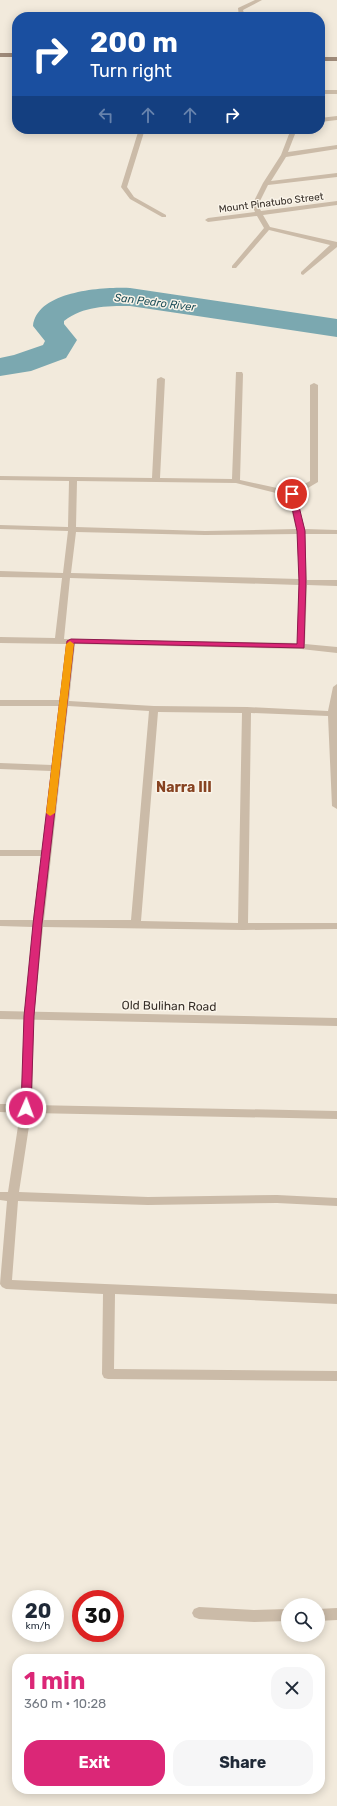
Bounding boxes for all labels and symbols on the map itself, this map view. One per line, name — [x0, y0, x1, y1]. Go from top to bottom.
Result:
street label: Mount Pinatubo Street — [218, 191, 324, 215]
water label: San Pedro River — [114, 291, 197, 314]
pin — [275, 477, 309, 511]
district label: Narra III — [156, 779, 212, 796]
street label: Old Bulihan Road — [122, 998, 216, 1014]
position arrow — [5, 1087, 47, 1129]
speed limit sign: 30 — [72, 1590, 124, 1642]

